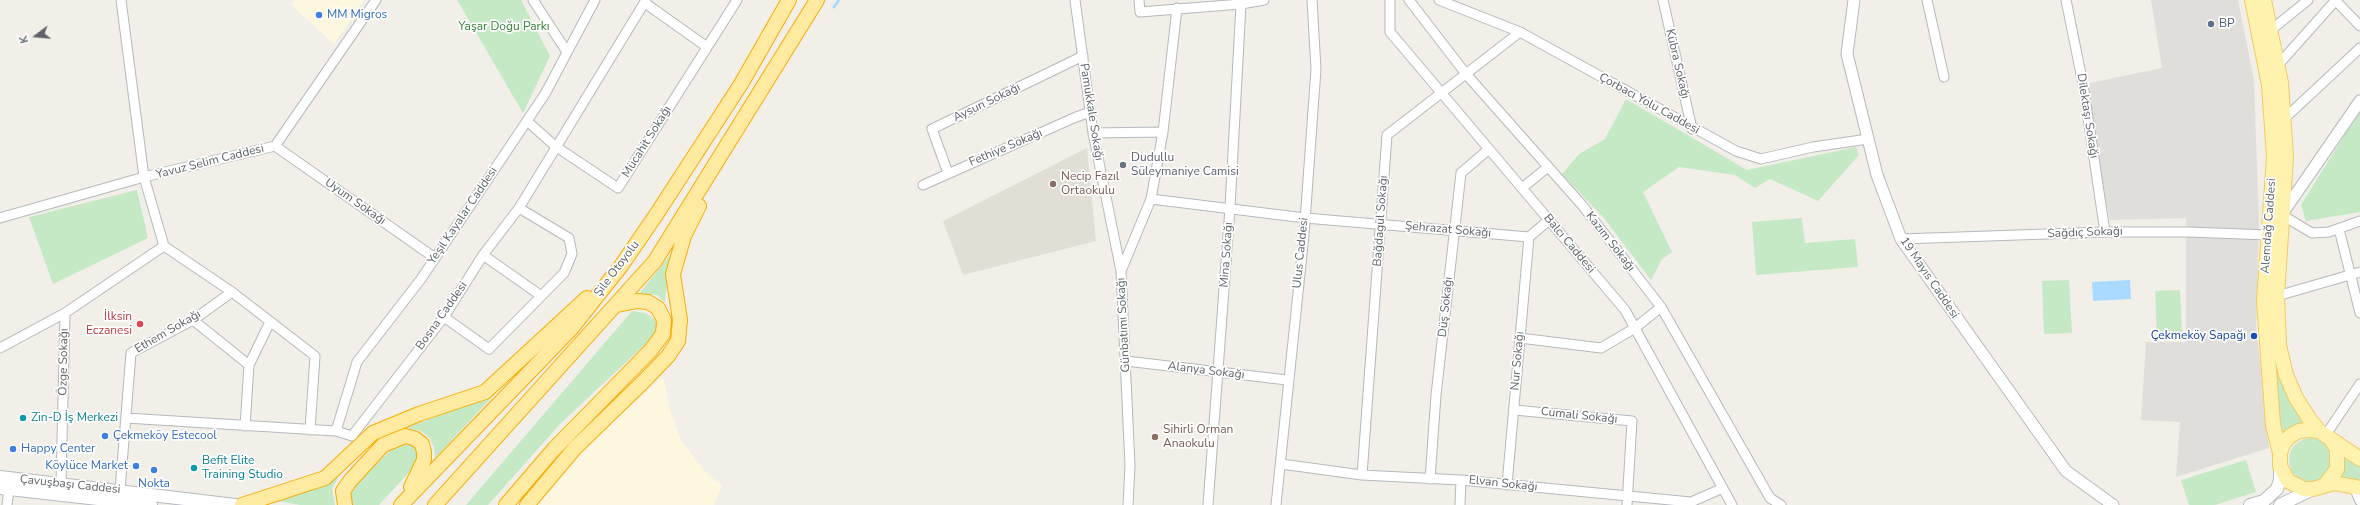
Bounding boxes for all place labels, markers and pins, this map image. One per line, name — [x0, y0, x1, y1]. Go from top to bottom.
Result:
place label: MM Migros — [327, 8, 387, 22]
marker: MM Migros — [314, 10, 324, 20]
place label: BP — [2219, 17, 2235, 31]
marker: BP — [2206, 19, 2216, 29]
place label: Dudullu Süleymaniye Camisi — [1131, 151, 1239, 179]
marker: Dudullu Süleymaniye Camisi — [1118, 160, 1128, 170]
place label: Necip Fazıl Ortaokulu — [1061, 170, 1119, 198]
marker: Necip Fazıl Ortaokulu — [1048, 179, 1058, 189]
place label: İlksin Eczanesi — [86, 310, 132, 338]
marker: İlksin Eczanesi — [135, 319, 145, 329]
place label: Çekmeköy Sapağı — [2151, 329, 2246, 343]
marker: Çekmeköy Sapağı — [2249, 331, 2259, 341]
place label: Zin-D İş Merkezi — [31, 411, 118, 425]
marker: Zin-D İş Merkezi — [18, 413, 28, 423]
place label: Sihirli Orman Anaokulu — [1163, 423, 1233, 451]
place label: Çekmeköy Estecool — [113, 429, 217, 443]
marker: Çekmeköy Estecool — [100, 431, 110, 441]
marker: Sihirli Orman Anaokulu — [1150, 432, 1160, 442]
place label: Happy Center — [21, 442, 95, 456]
marker: Happy Center — [8, 444, 18, 454]
place label: Befit Elite Training Studio — [202, 454, 283, 482]
place label: Köylüce Market — [45, 459, 128, 473]
marker: Köylüce Market — [131, 461, 141, 471]
marker: Befit Elite Training Studio — [189, 463, 199, 473]
marker: Nokta — [149, 465, 159, 475]
place label: Nokta — [138, 477, 170, 491]

